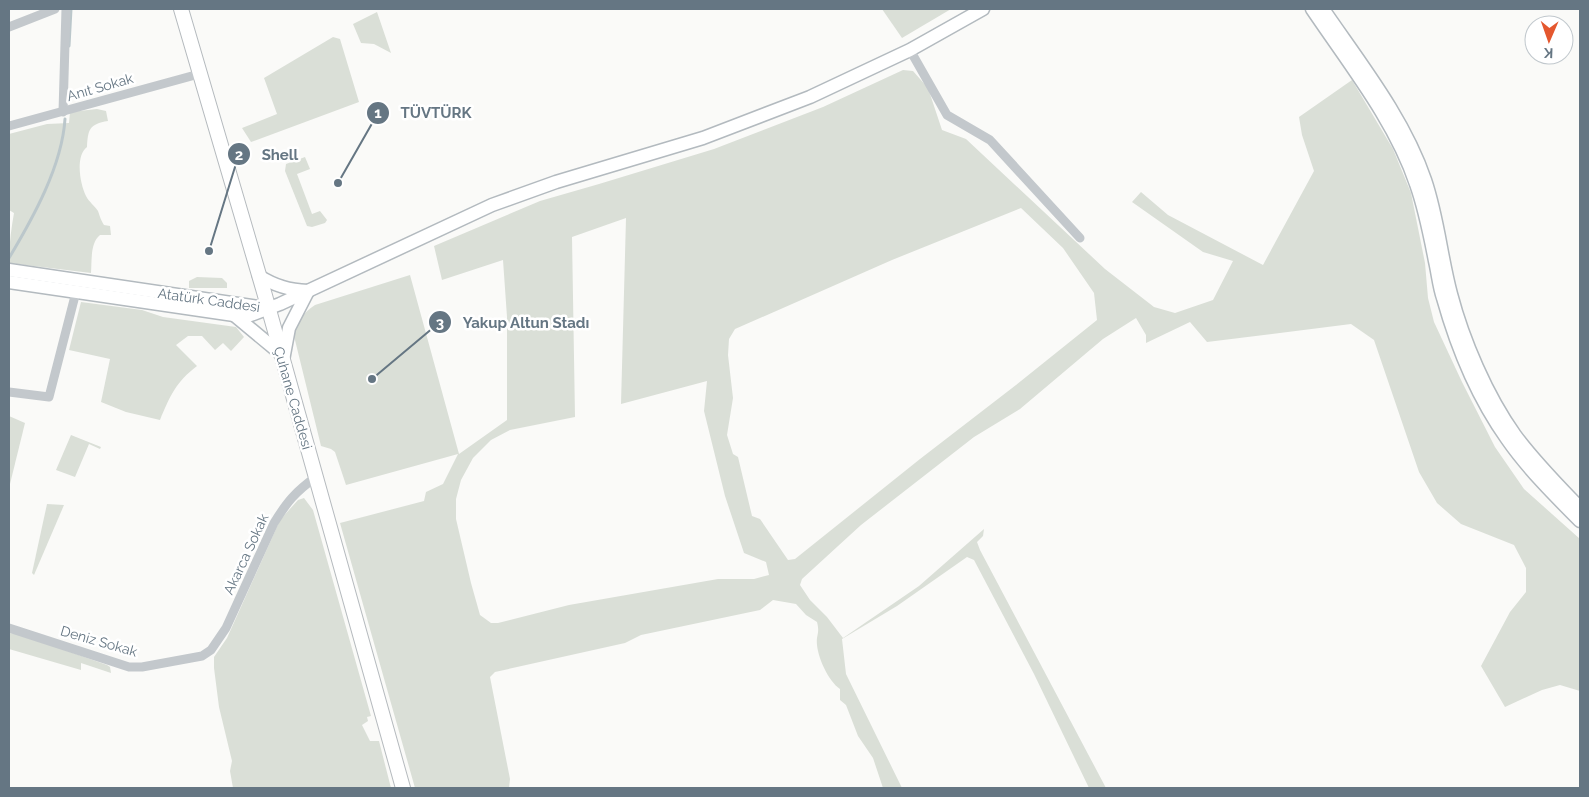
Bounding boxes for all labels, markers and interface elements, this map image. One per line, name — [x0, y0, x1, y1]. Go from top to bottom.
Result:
north arrow — [1524, 15, 1574, 65]
text: K — [1543, 45, 1554, 61]
street label: Anıt Sokak — [65, 70, 136, 104]
callout: TÜVTÜRK — [365, 98, 481, 128]
text: 1 — [374, 104, 382, 122]
text: TÜVTÜRK — [400, 104, 473, 122]
callout: Shell — [226, 139, 308, 169]
text: 2 — [235, 146, 243, 164]
text: Shell — [262, 146, 299, 164]
street label: Atatürk Caddesi — [157, 285, 261, 315]
callout: Yakup Altun Stadı — [427, 307, 600, 337]
text: 3 — [436, 314, 444, 332]
text: Yakup Altun Stadı — [463, 314, 589, 332]
street label: Çuhane Caddesi — [271, 345, 315, 451]
street label: Akarca Sokak — [220, 511, 272, 597]
street label: Deniz Sokak — [59, 622, 140, 660]

